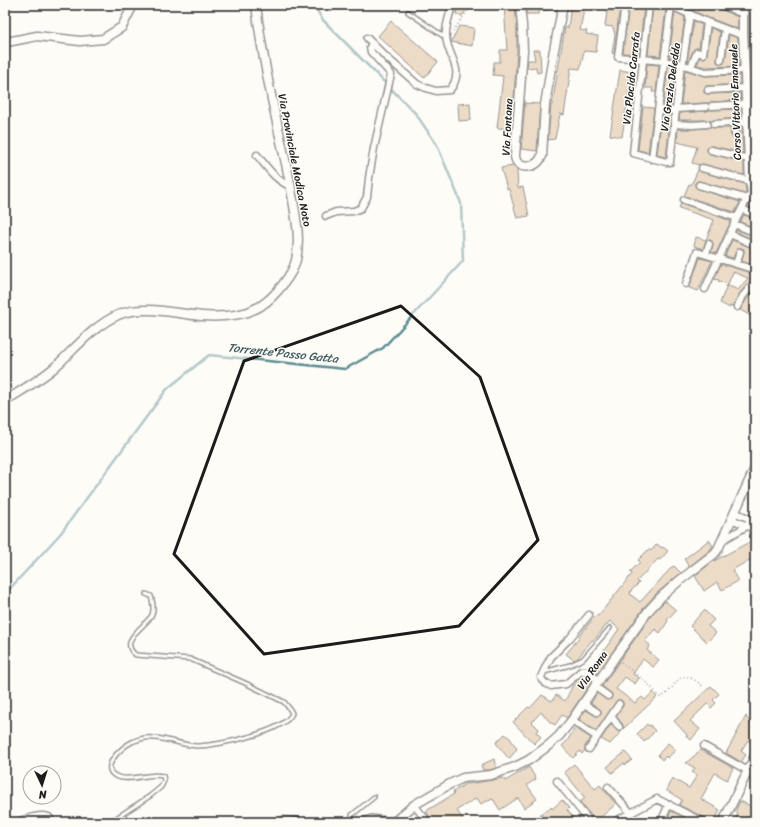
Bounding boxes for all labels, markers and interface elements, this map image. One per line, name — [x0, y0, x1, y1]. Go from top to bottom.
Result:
street label: Via Placido Carrafa — [617, 30, 646, 125]
street label: Via Grazia Deledda — [655, 41, 686, 133]
street label: Corso Vittorio Emanuele — [724, 43, 747, 161]
street label: Via Provinciale Modica Noto — [272, 92, 317, 229]
street label: Via Fontana — [497, 98, 519, 156]
water label: Torrente Passo Gatta — [227, 336, 340, 370]
street label: Via Roma — [572, 646, 613, 694]
north arrow — [22, 765, 62, 805]
text: N — [38, 785, 48, 804]

